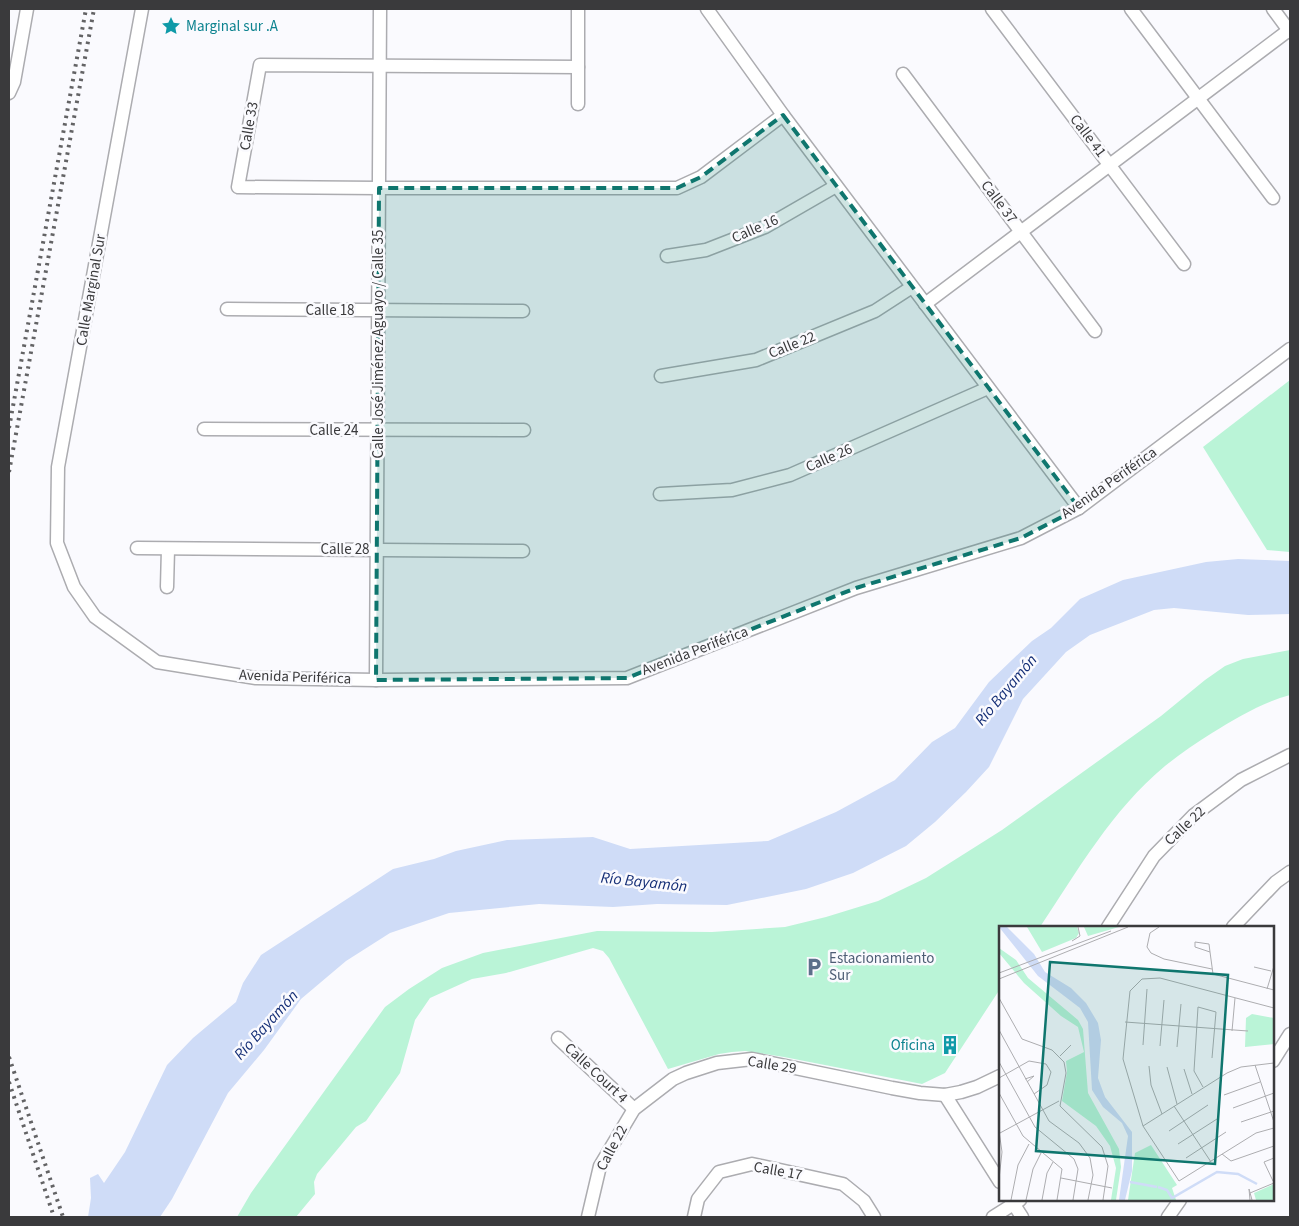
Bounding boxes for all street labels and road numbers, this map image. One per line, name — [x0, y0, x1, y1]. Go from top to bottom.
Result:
street label: Calle 33 — [234, 100, 264, 152]
street label: Calle 41 — [1065, 110, 1111, 162]
street label: Calle 37 — [976, 176, 1022, 228]
street label: Calle 16 — [728, 209, 782, 249]
street label: Calle José Jiménez Aguayo / Calle 35 — [368, 230, 389, 458]
street label: Calle Marginal Sur — [71, 232, 111, 347]
street label: Calle 18 — [305, 300, 355, 321]
street label: Calle 22 — [765, 326, 819, 364]
street label: Calle 24 — [309, 420, 359, 441]
street label: Calle 26 — [802, 438, 856, 478]
street label: Avenida Periférica — [1057, 442, 1161, 524]
street label: Calle 28 — [320, 539, 370, 560]
street label: Avenida Periférica — [639, 621, 751, 681]
street label: Avenida Periférica — [238, 665, 352, 689]
street label: Calle 22 — [1160, 802, 1210, 850]
street label: Calle Court 4 — [560, 1038, 633, 1108]
street label: Calle 29 — [746, 1051, 798, 1079]
street label: Calle 22 — [591, 1121, 633, 1175]
street label: Calle 17 — [752, 1156, 804, 1186]

